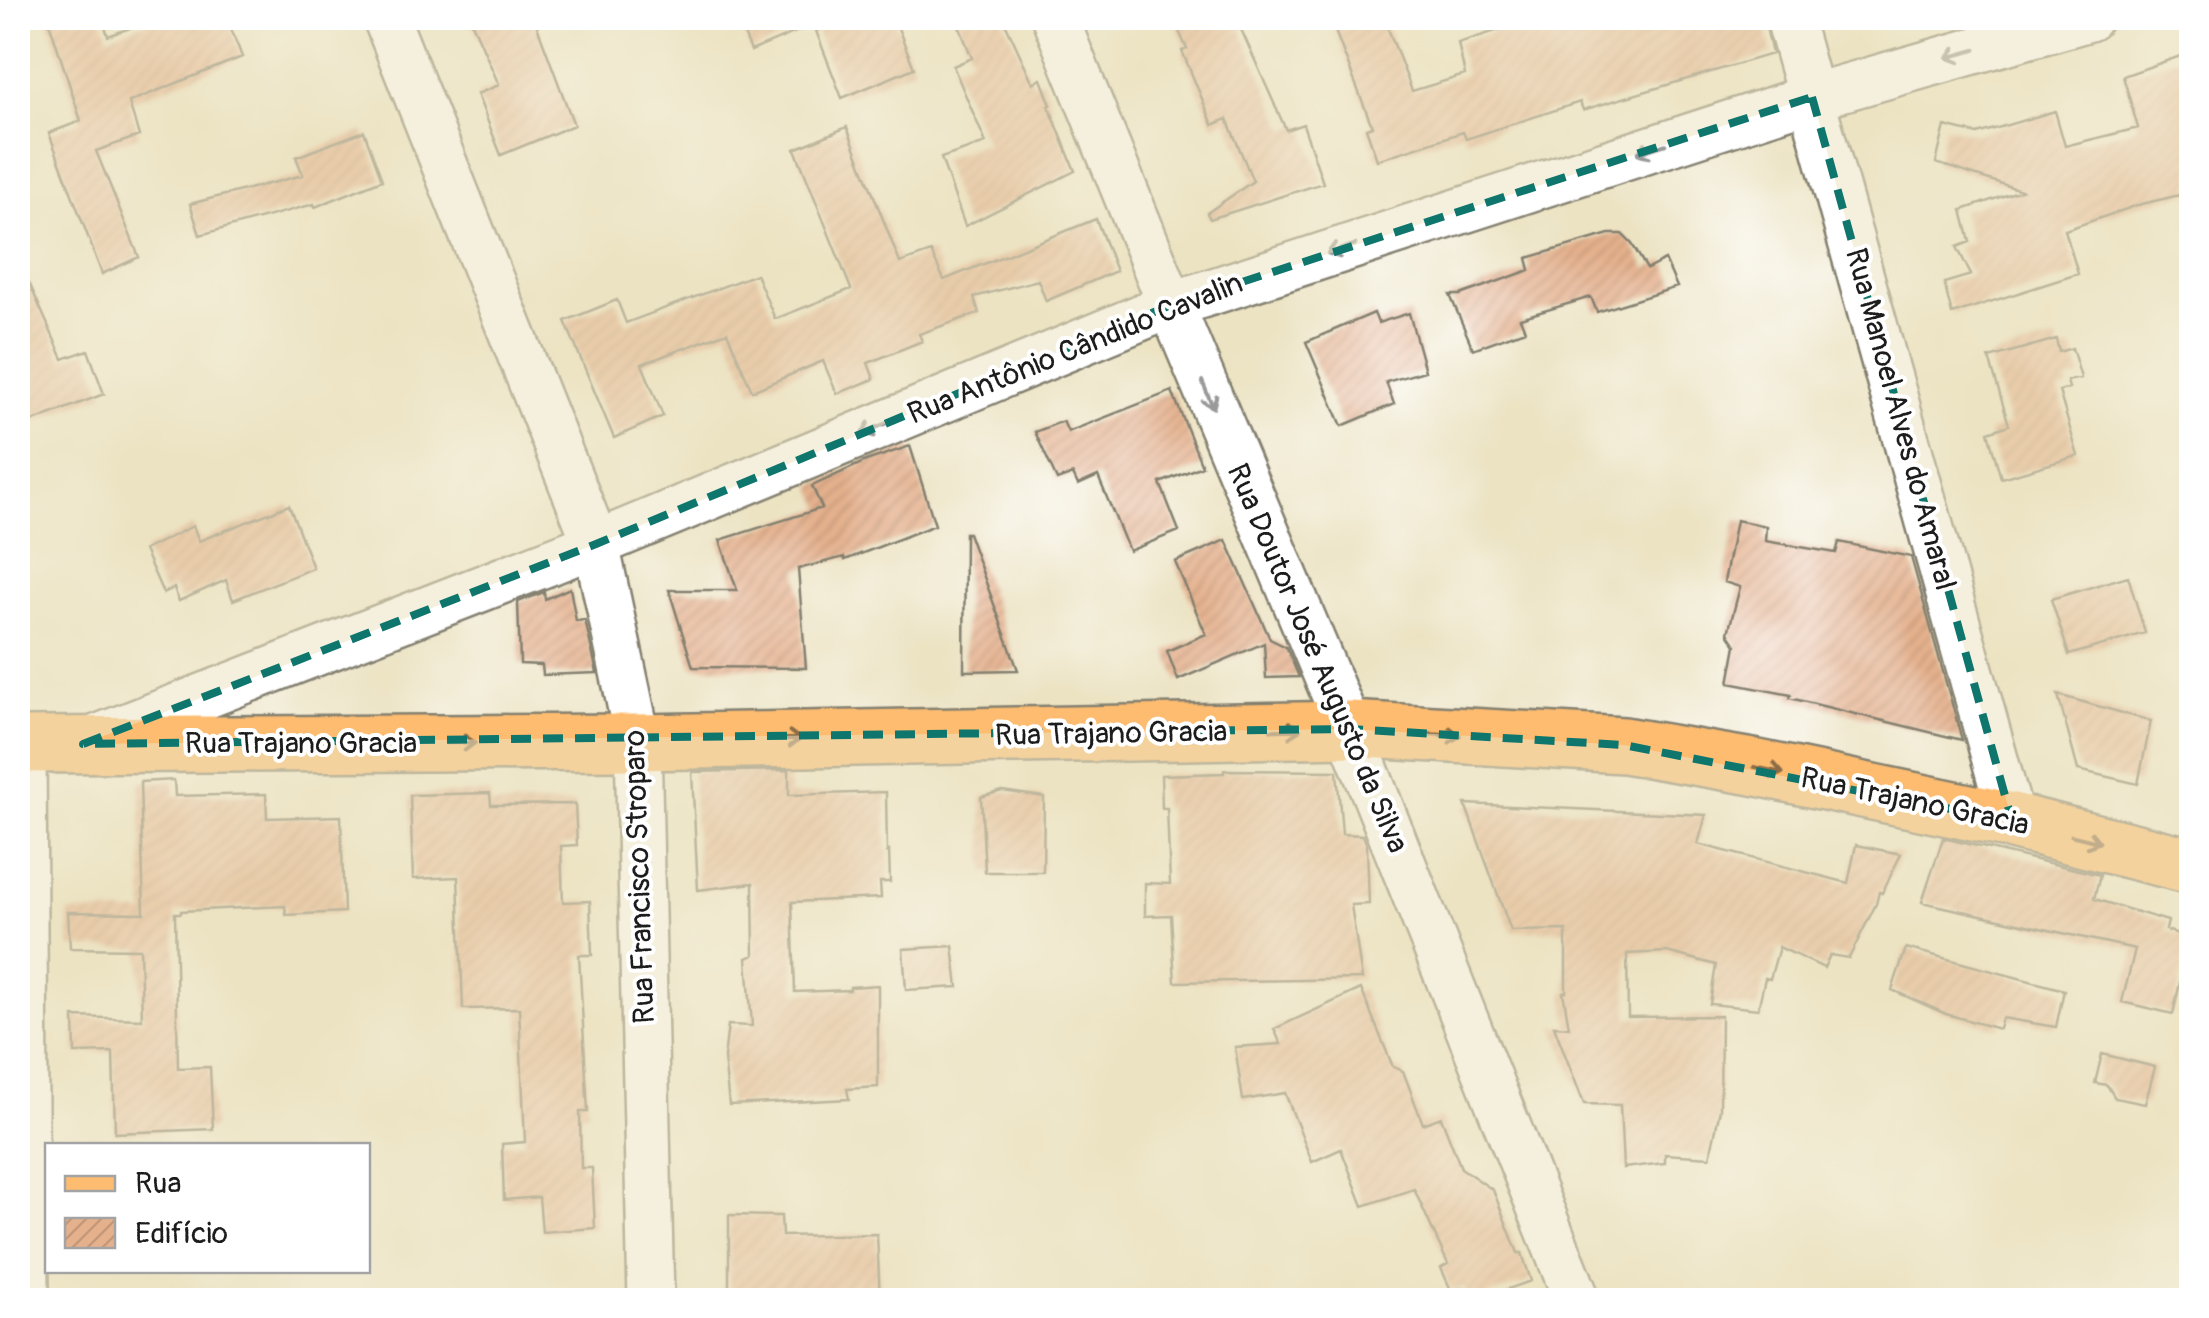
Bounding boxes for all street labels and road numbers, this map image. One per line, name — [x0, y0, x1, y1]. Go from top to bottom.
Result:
street label: Rua Manoel Alves do Amaral — [1837, 244, 1964, 594]
street label: Rua Antônio Cândido Cavalin — [902, 264, 1248, 433]
street label: Rua Doutor José Augusto da Silva — [1219, 458, 1416, 858]
street label: Rua Trajano Gracia — [994, 713, 1228, 754]
street label: Rua Trajano Gracia — [185, 725, 417, 762]
street label: Rua Francisco Stroparo — [616, 729, 663, 1025]
street label: Rua Trajano Gracia — [1797, 759, 2032, 844]

